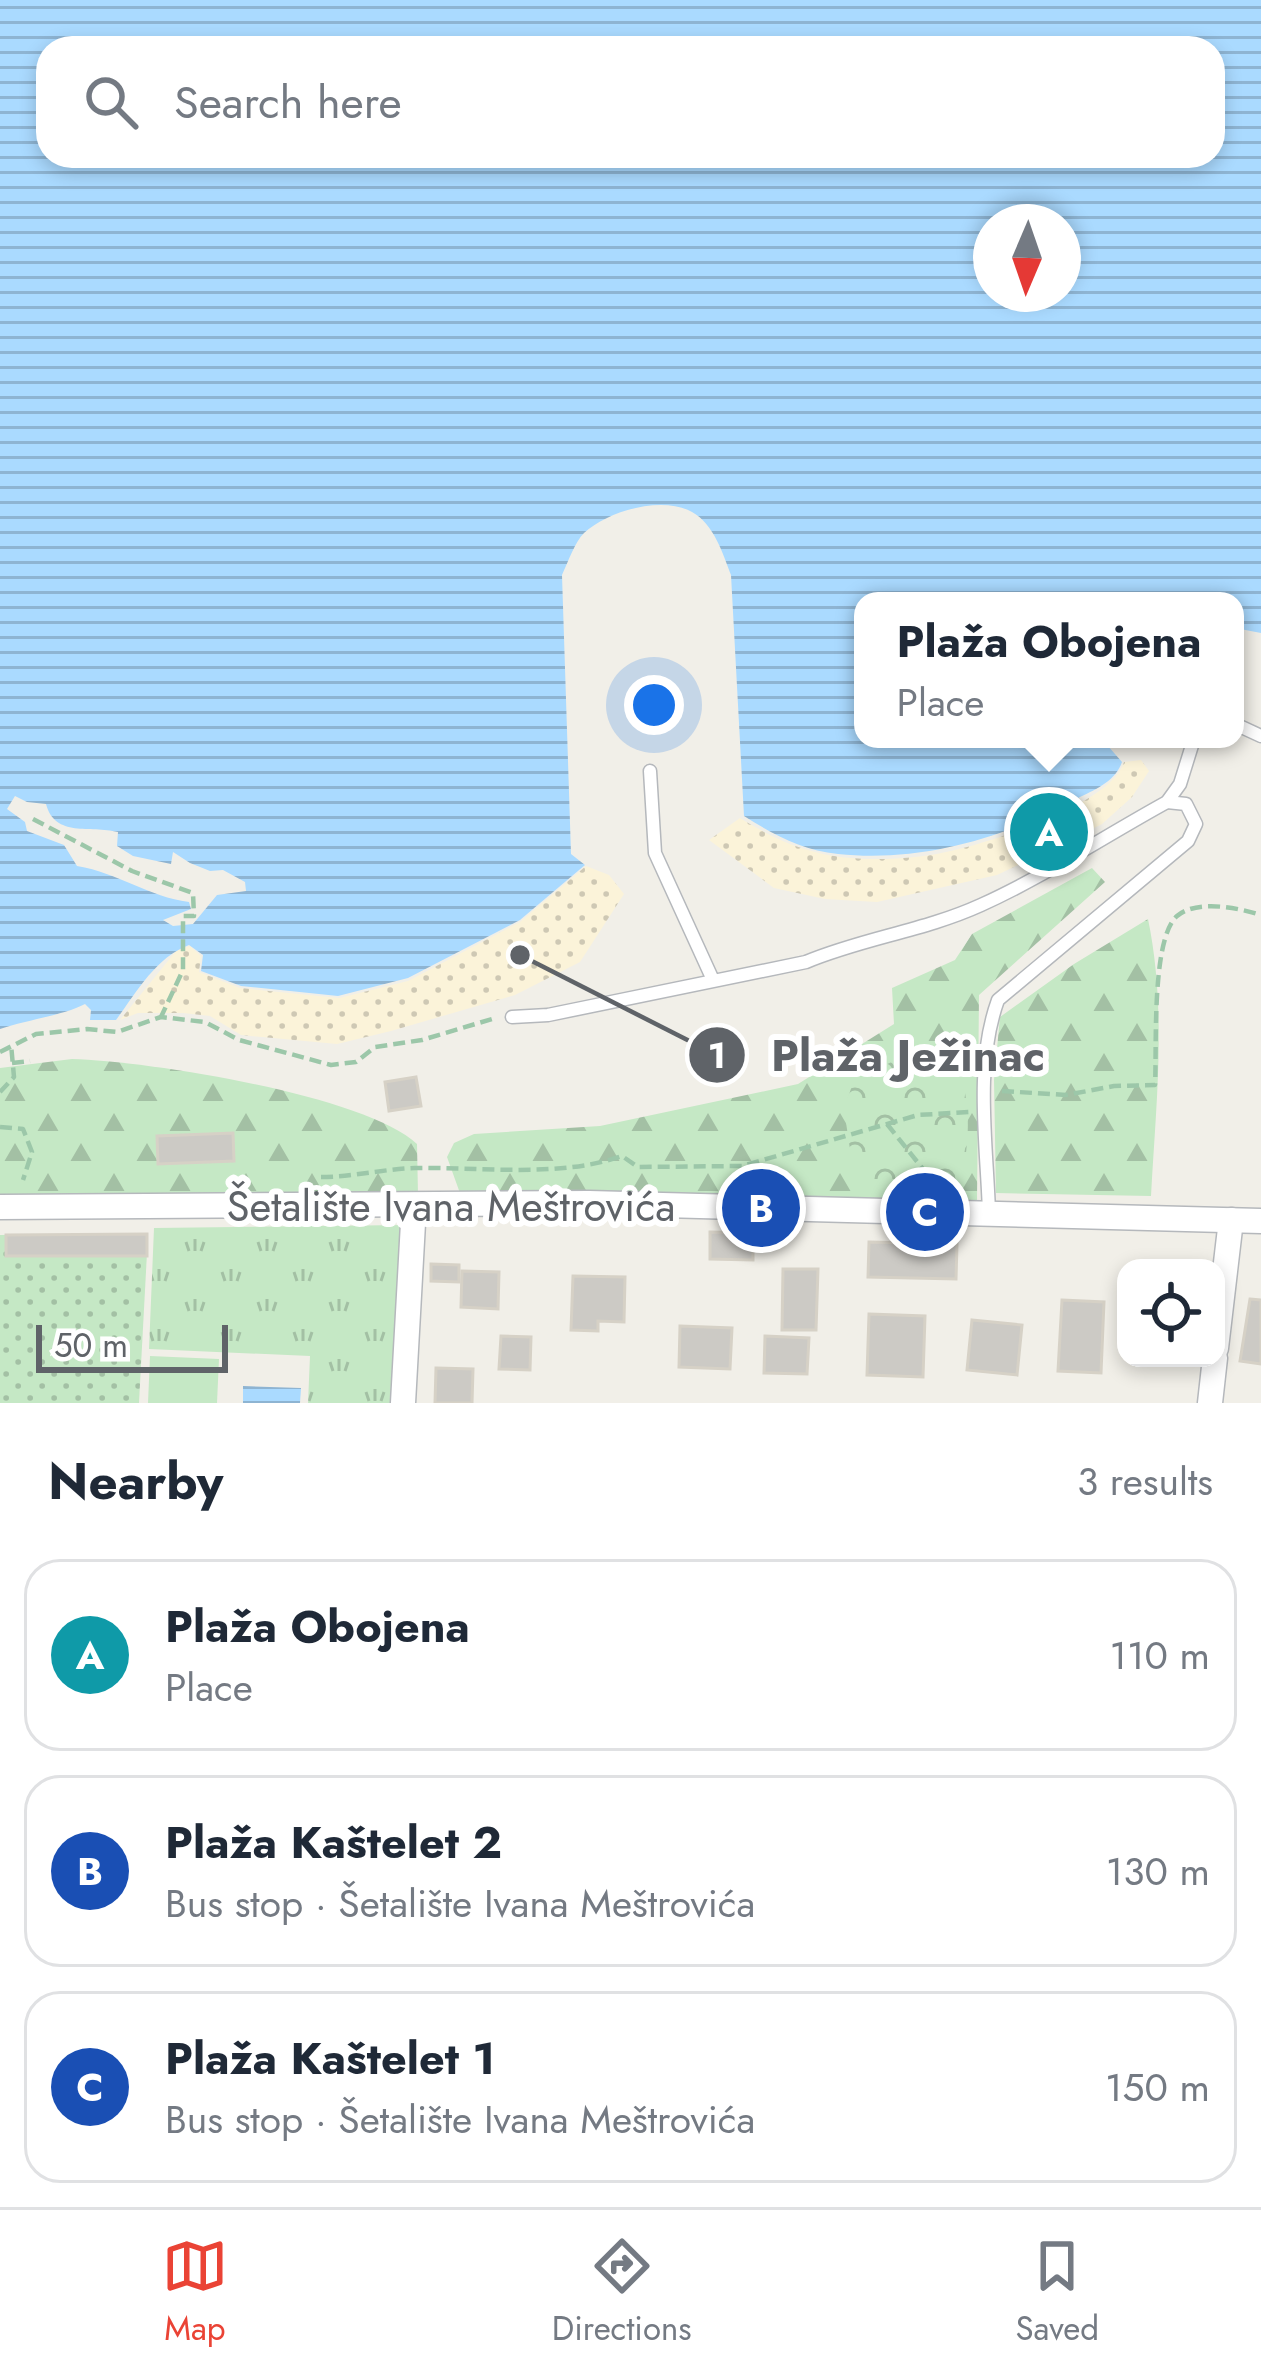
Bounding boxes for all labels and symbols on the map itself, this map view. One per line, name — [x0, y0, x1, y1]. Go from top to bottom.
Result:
north arrow — [973, 204, 1081, 312]
your location — [624, 675, 684, 735]
pin: A — [1010, 787, 1088, 877]
callout: Plaža Ježinac — [687, 1015, 1069, 1096]
text: Plaža Ježinac — [771, 1023, 1045, 1088]
text: 1 — [708, 1029, 726, 1081]
pin: B — [722, 1163, 800, 1253]
pin: C — [886, 1167, 964, 1257]
street label: Šetalište Ivana Meštrovića — [227, 1176, 675, 1237]
scale bar — [36, 1319, 228, 1372]

